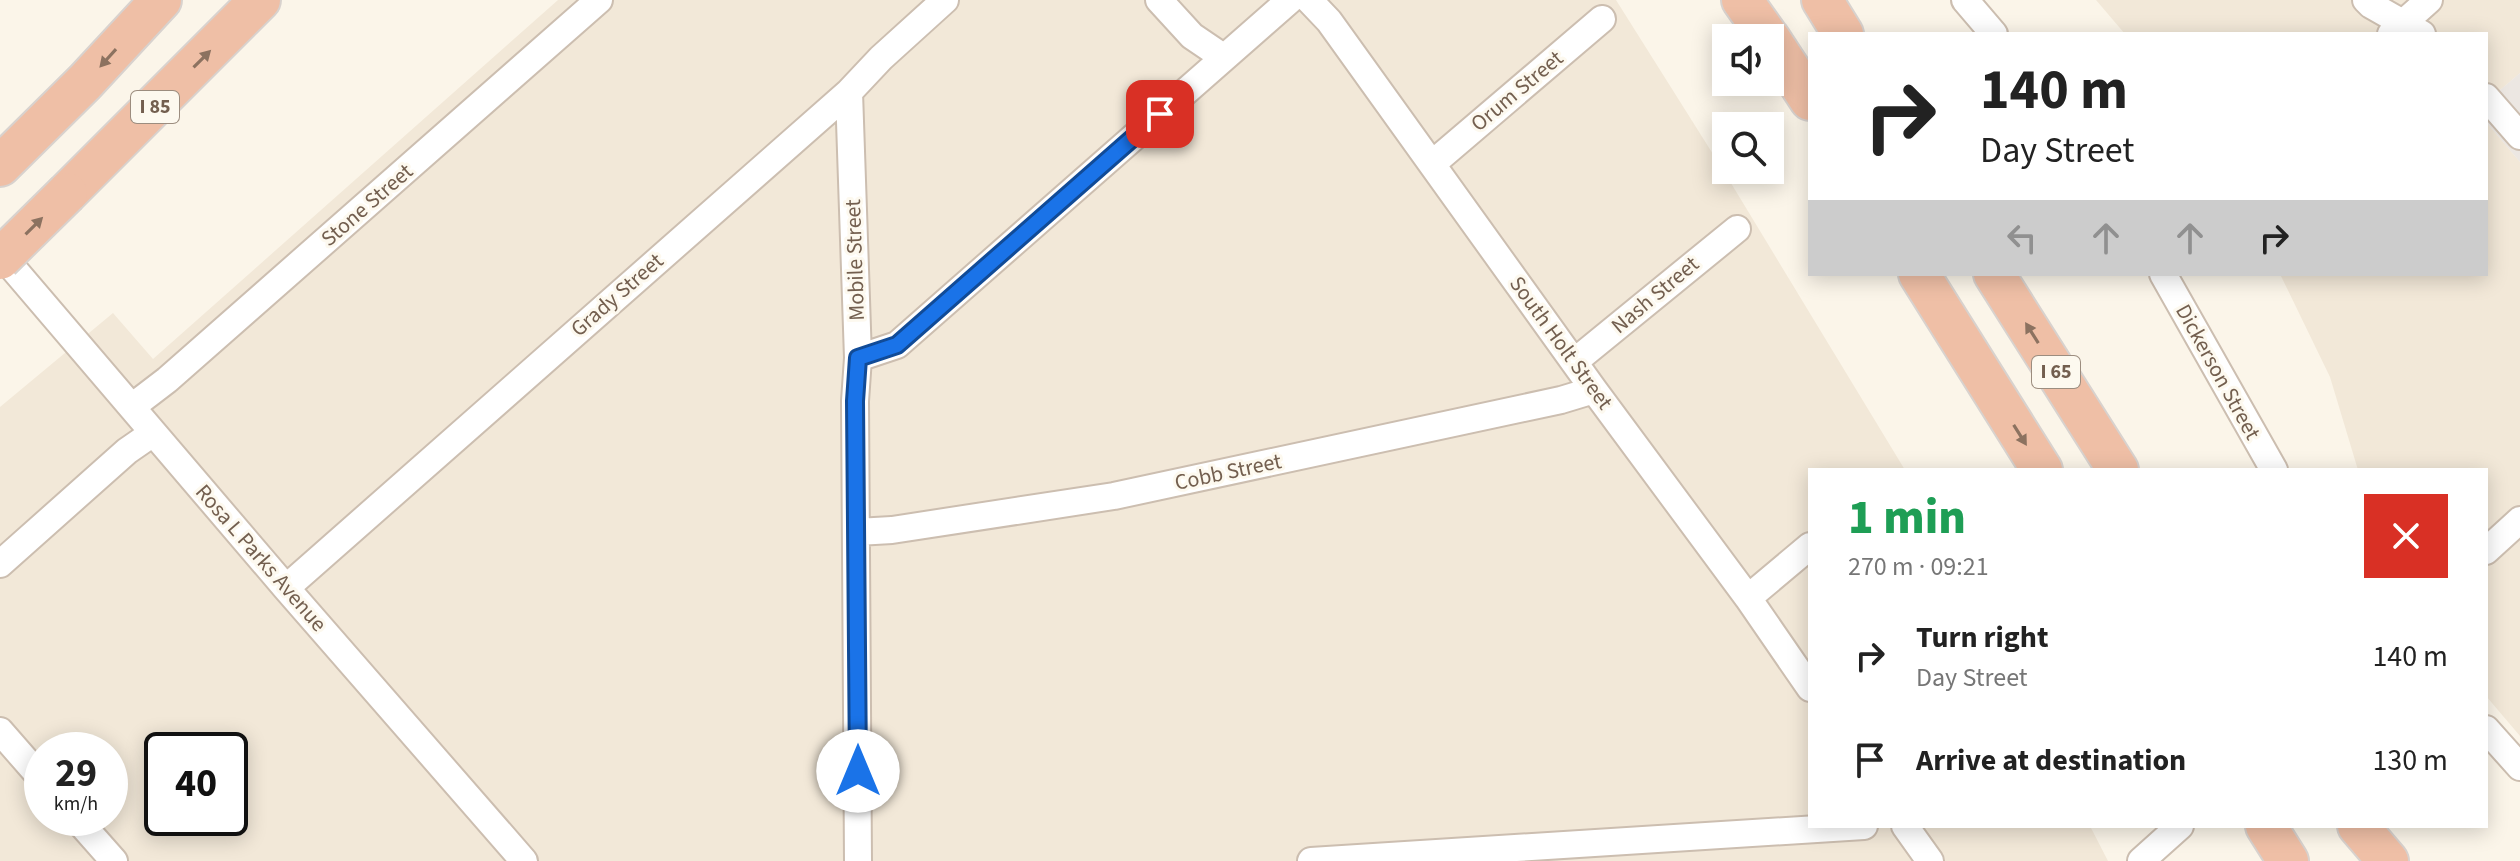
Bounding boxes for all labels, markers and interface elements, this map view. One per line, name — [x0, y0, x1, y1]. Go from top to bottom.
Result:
map controls — [1712, 24, 1784, 184]
button: sound — [1712, 24, 1784, 96]
street label: Orum Street — [1464, 42, 1571, 139]
one-way arrow — [100, 47, 117, 67]
one-way arrow — [192, 50, 211, 69]
text: 140 m — [1980, 51, 2128, 130]
icon: right — [1848, 64, 1952, 168]
pin — [1126, 80, 1194, 148]
road number: I 85 — [131, 91, 179, 123]
icon: arrive — [1138, 92, 1182, 136]
button: search — [1712, 112, 1784, 184]
text: Day Street — [1980, 125, 2135, 176]
street label: Stone Street — [314, 156, 420, 254]
street label: Mobile Street — [837, 198, 873, 321]
icon: left — [2000, 216, 2044, 260]
icon: ahead — [2084, 216, 2128, 260]
icon: ahead — [2168, 216, 2212, 260]
icon: right — [2252, 216, 2296, 260]
one-way arrow — [24, 217, 43, 236]
street label: Grady Street — [564, 245, 671, 344]
street label: Nash Street — [1604, 248, 1706, 341]
street label: South Holt Street — [1502, 270, 1621, 417]
street label: Dickerson Street — [2167, 298, 2269, 446]
one-way arrow — [2025, 322, 2039, 344]
road number: I 65 — [2032, 356, 2080, 388]
one-way arrow — [2013, 424, 2027, 446]
street label: Cobb Street — [1172, 445, 1285, 499]
street label: Rosa L Parks Avenue — [188, 477, 334, 639]
text: 1 min — [1848, 484, 1966, 552]
button: close — [2364, 494, 2448, 578]
text: 270 m · 09:21 — [1848, 548, 1989, 585]
text: Turn right — [1916, 616, 2048, 659]
icon: right — [1848, 634, 1892, 678]
text: 140 m — [2372, 635, 2448, 678]
text: Day Street — [1916, 659, 2028, 696]
position arrow — [816, 729, 900, 813]
speed limit sign: 40 — [144, 732, 248, 836]
icon: arrive — [1848, 738, 1892, 782]
text: Arrive at destination — [1916, 739, 2186, 782]
text: 130 m — [2372, 739, 2448, 782]
text: 29 — [55, 745, 97, 802]
text: km/h — [54, 790, 98, 818]

